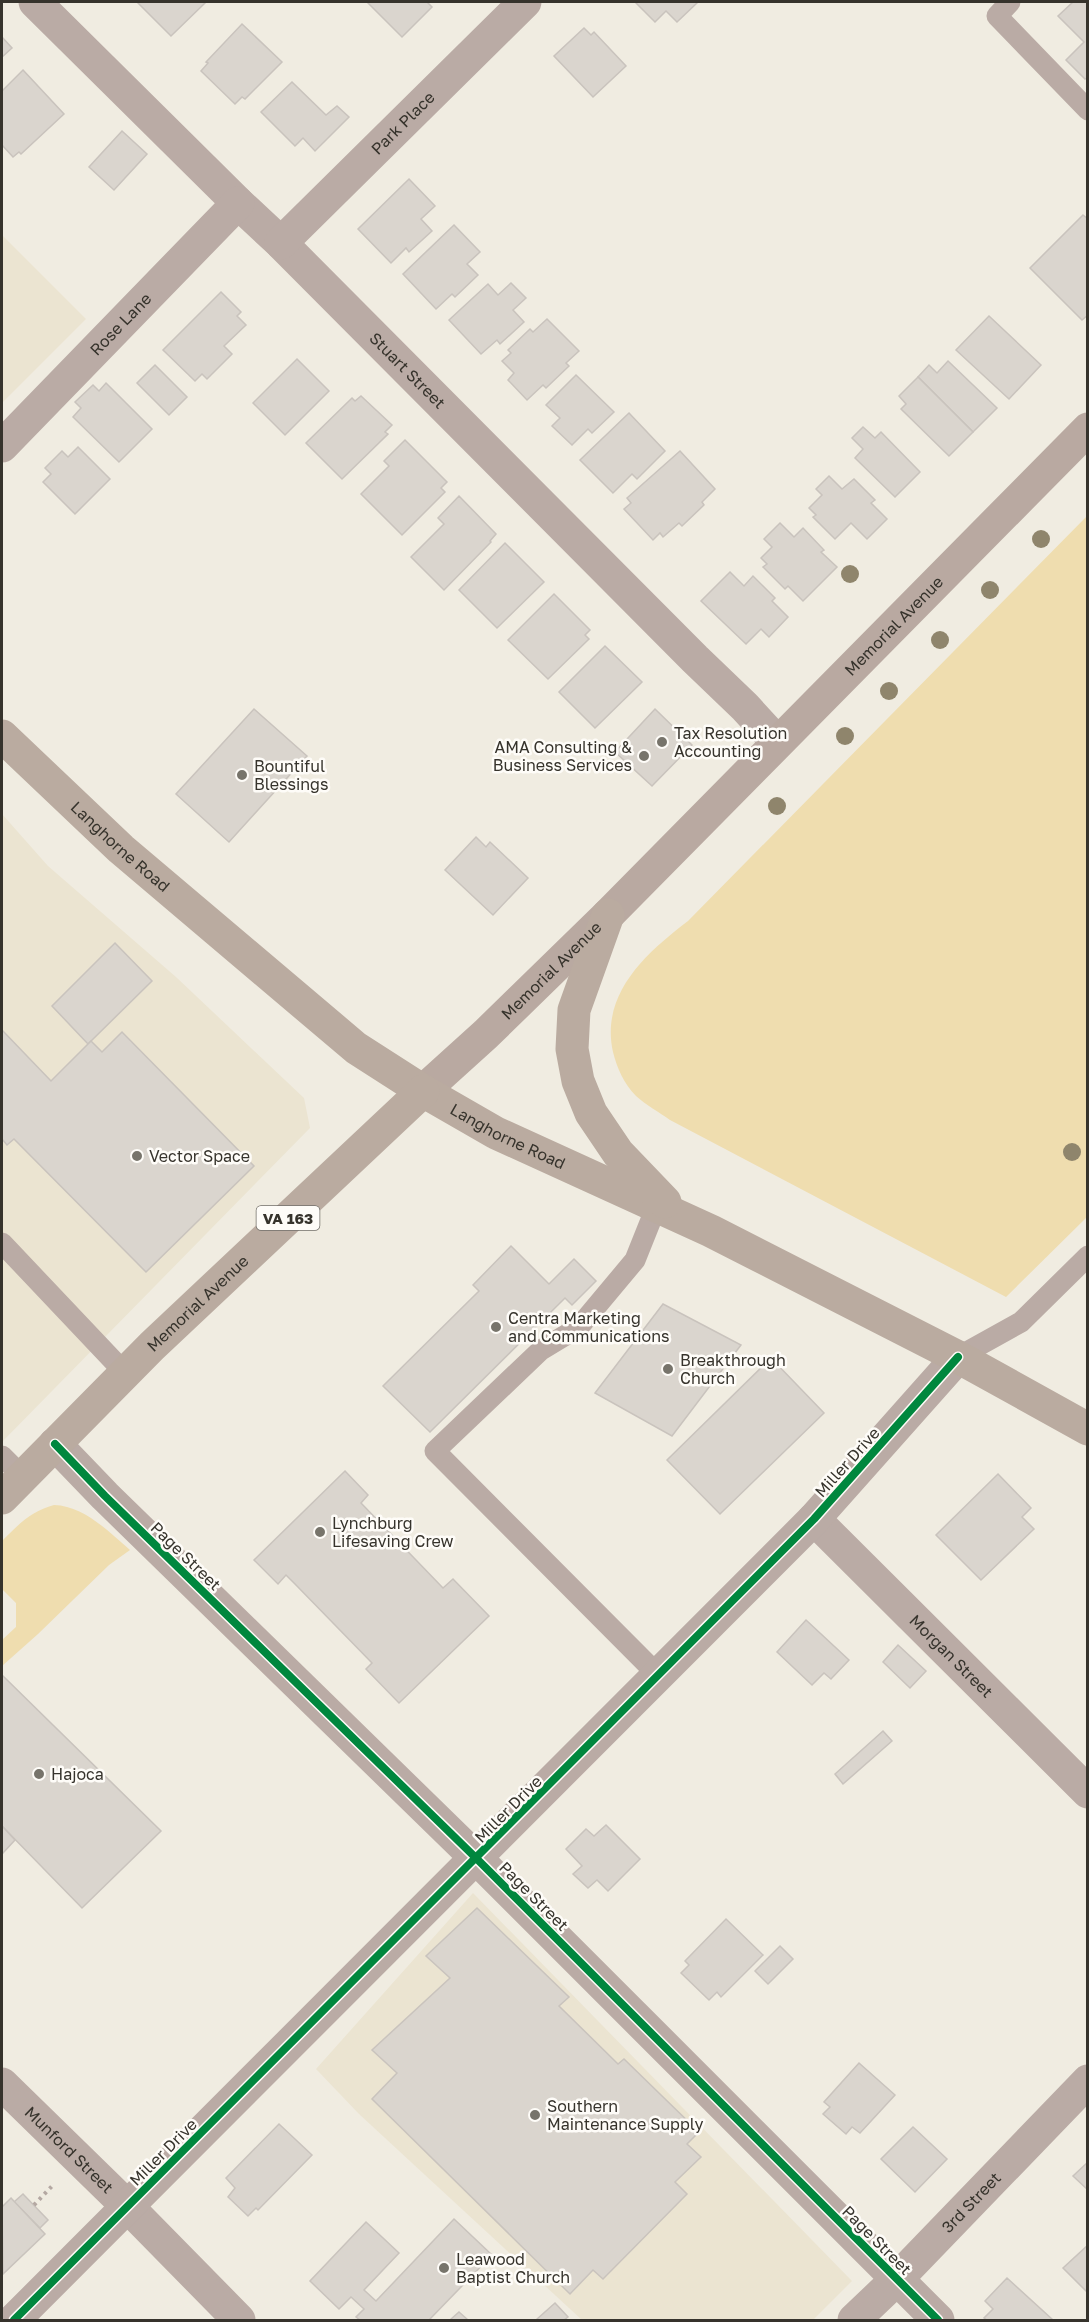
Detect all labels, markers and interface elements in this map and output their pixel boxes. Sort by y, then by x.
street label: Park Place [367,87,439,159]
street label: Rose Lane [86,289,155,360]
street label: Stuart Street [366,328,450,413]
street label: Memorial Avenue [840,572,947,680]
place label: Tax Resolution Accounting [674,723,787,761]
marker: Tax Resolution Accounting [655,735,669,749]
place label: AMA Consulting & Business Services [493,737,632,775]
marker: AMA Consulting & Business Services [637,749,651,763]
place label: Bountiful Blessings [254,756,328,794]
marker: Bountiful Blessings [235,768,249,782]
street label: Langhorne Road [67,797,174,896]
street label: Memorial Avenue [497,917,605,1024]
street label: Langhorne Road [447,1099,569,1173]
place label: Vector Space [149,1146,250,1166]
marker: Vector Space [130,1149,144,1163]
road number: VA 163 [256,1206,320,1230]
street label: Memorial Avenue [143,1251,252,1356]
place label: Centra Marketing and Communications [508,1308,670,1346]
marker: Centra Marketing and Communications [489,1320,503,1334]
place label: Breakthrough Church [680,1350,786,1388]
marker: Breakthrough Church [661,1362,675,1376]
street label: Miller Drive [810,1423,884,1501]
place label: Lynchburg Lifesaving Crew [332,1513,454,1551]
street label: Page Street [147,1518,225,1594]
marker: Lynchburg Lifesaving Crew [313,1525,327,1539]
street label: Morgan Street [906,1610,997,1702]
place label: Hajoca [51,1764,104,1784]
marker: Hajoca [32,1767,46,1781]
street label: Miller Drive [470,1771,546,1847]
street label: Page Street [495,1857,573,1935]
place label: Southern Maintenance Supply [547,2096,704,2134]
street label: Munford Street [21,2102,118,2197]
marker: Southern Maintenance Supply [528,2108,542,2122]
street label: Miller Drive [125,2114,201,2190]
street label: 3rd Street [937,2168,1005,2237]
street label: Page Street [838,2201,916,2279]
place label: Leawood Baptist Church [456,2249,570,2287]
marker: Leawood Baptist Church [437,2261,451,2275]

